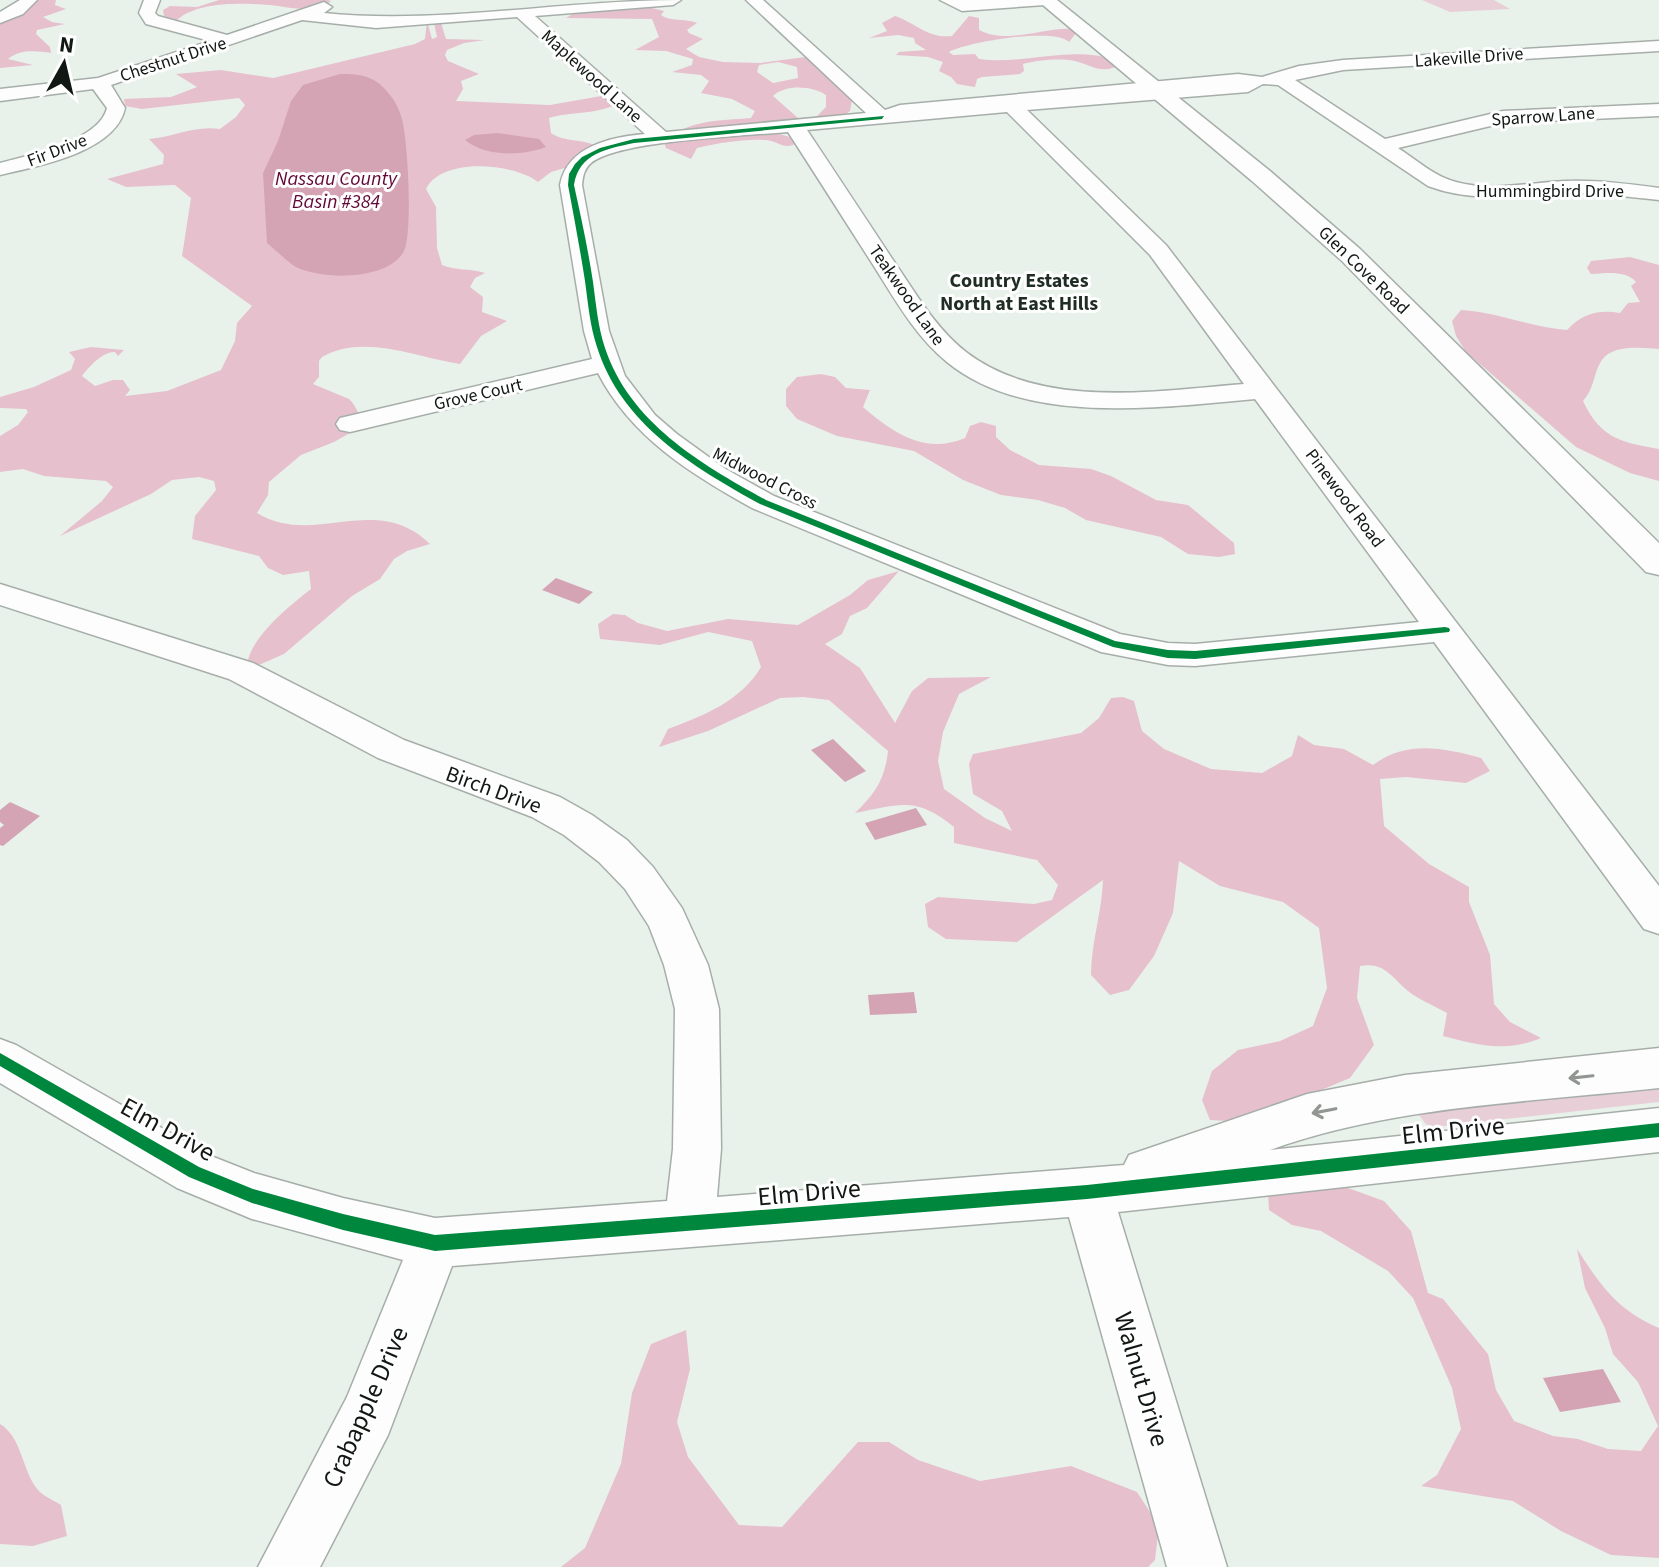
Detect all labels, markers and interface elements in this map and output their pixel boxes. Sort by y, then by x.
north arrow [24,24,104,104]
street label: Maplewood Lane [536,24,648,129]
text: N [57,28,76,62]
street label: Chestnut Drive [117,30,230,88]
street label: Lakeville Drive [1414,41,1524,74]
street label: Sparrow Lane [1491,100,1596,133]
street label: Fir Drive [24,128,91,173]
water label: Nassau County Basin #384 [275,165,398,216]
street label: Hummingbird Drive [1476,179,1624,204]
street label: Glen Cove Road [1313,221,1415,320]
street label: Teakwood Lane [863,240,951,351]
district label: Country Estates North at East Hills [940,267,1098,318]
street label: Grove Court [432,372,525,417]
street label: Midwood Cross [708,441,822,516]
street label: Pinewood Road [1299,444,1390,553]
street label: Birch Drive [441,758,546,822]
one-way arrow [1569,1069,1595,1084]
street label: Elm Drive [114,1088,222,1171]
one-way arrow [1312,1105,1337,1120]
street label: Elm Drive [1400,1107,1506,1154]
street label: Elm Drive [756,1170,862,1215]
street label: Walnut Drive [1105,1307,1178,1451]
street label: Crabapple Drive [313,1320,418,1494]

